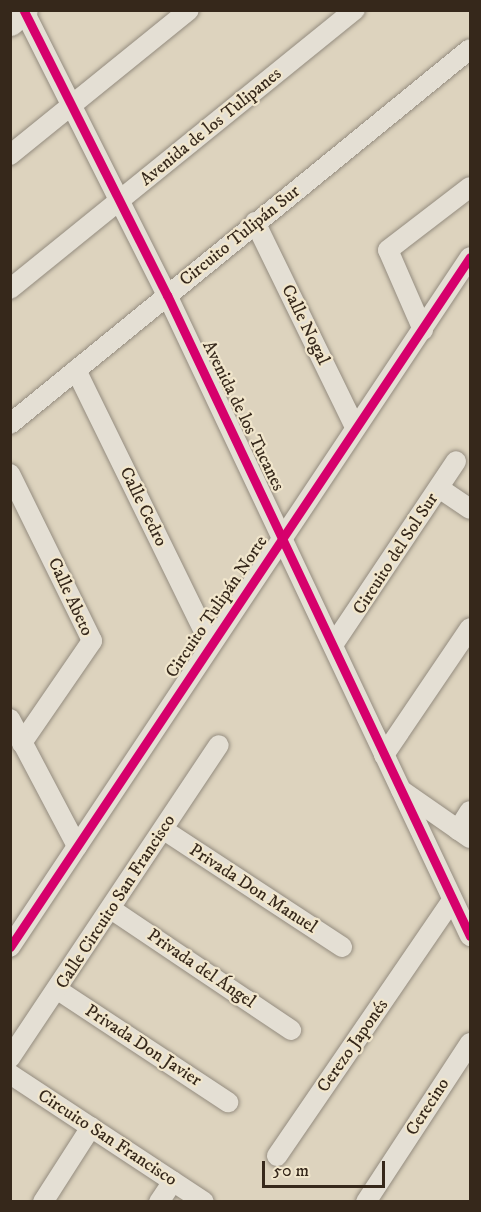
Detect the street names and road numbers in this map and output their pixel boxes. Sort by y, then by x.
street label: Avenida de los Tulipanes [136,63,286,191]
street label: Circuito Tulipán Sur [176,181,304,291]
street label: Calle Nogal [276,281,334,369]
street label: Avenida de los Tucanes [197,337,289,495]
street label: Calle Cedro [115,464,171,550]
street label: Circuito del Sol Sur [349,489,443,619]
street label: Circuito Tulipán Norte [161,532,273,682]
street label: Calle Abeto [43,555,97,639]
street label: Calle Circuito San Francisco [52,811,180,993]
street label: Privada Don Manuel [185,840,321,938]
street label: Privada del Ángel [143,925,259,1013]
street label: Cerezo Japonés [313,995,393,1097]
street label: Privada Don Javier [81,1000,205,1092]
street label: Cerecino [401,1074,455,1140]
street label: Circuito San Francisco [33,1085,181,1191]

